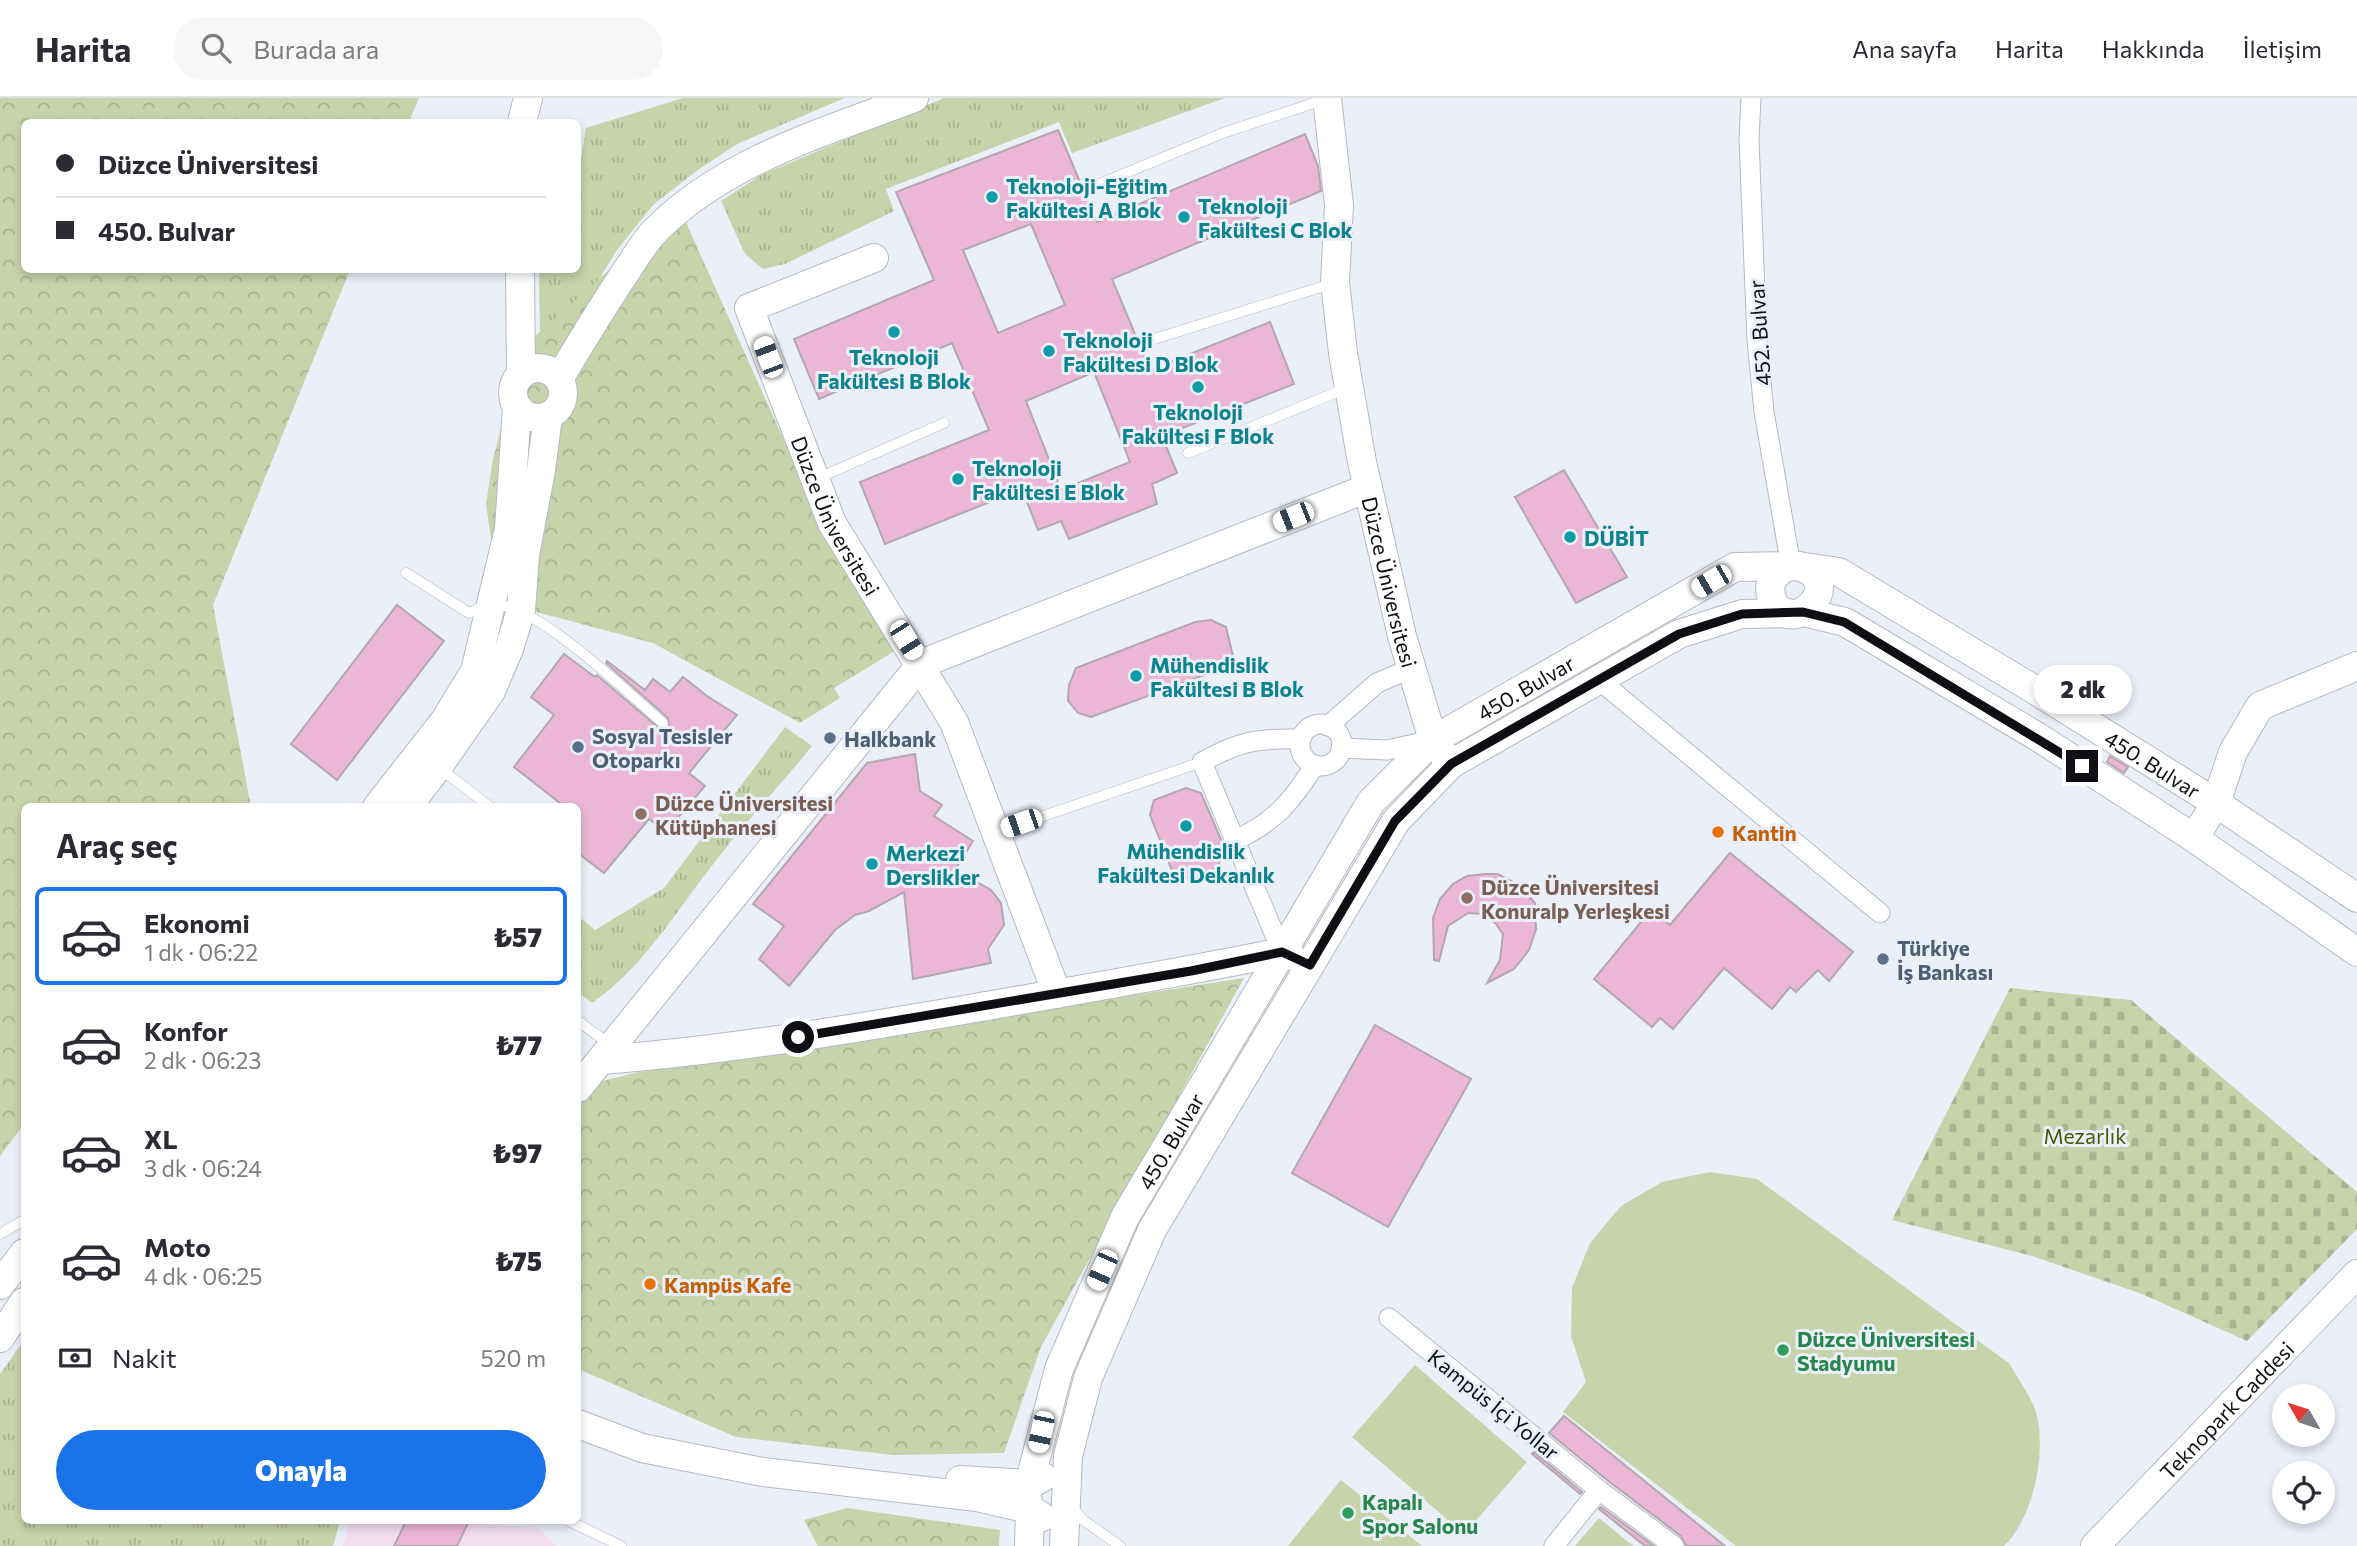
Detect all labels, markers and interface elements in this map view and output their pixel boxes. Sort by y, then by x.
search box [173,17,663,80]
text: Harita [35,28,131,69]
icon: search [197,29,235,67]
text: Burada ara [253,33,379,64]
text: Ana sayfa [1852,34,1957,63]
text: Harita [1995,34,2064,63]
text: Hakkında [2102,34,2205,63]
text: İletişim [2243,34,2322,63]
text: Düzce Üniversitesi [98,148,319,179]
place label: Teknoloji-Eğitim Fakültesi A Blok [1006,173,1168,222]
marker: Teknoloji-Eğitim Fakültesi A Blok [984,189,1000,205]
place label: Teknoloji Fakültesi C Blok [1198,193,1353,242]
marker: Teknoloji Fakültesi C Blok [1176,209,1192,225]
text: 450. Bulvar [98,215,235,246]
street label: 452. Bulvar [1743,279,1775,387]
marker: Teknoloji Fakültesi B Blok [886,324,902,340]
place label: Teknoloji Fakültesi D Blok [1063,327,1219,376]
car [751,334,786,380]
marker: Teknoloji Fakültesi D Blok [1041,343,1057,359]
place label: Teknoloji Fakültesi B Blok [817,344,971,393]
marker: Teknoloji Fakültesi F Blok [1190,379,1206,395]
place label: Teknoloji Fakültesi F Blok [1122,399,1274,448]
street label: Düzce Üniversitesi [787,432,886,600]
place label: Teknoloji Fakültesi E Blok [972,455,1125,504]
marker: Teknoloji Fakültesi E Blok [950,471,966,487]
street label: Düzce Üniversitesi [1358,494,1423,670]
car [1270,499,1317,535]
place label: DÜBİT [1584,525,1649,550]
marker: DÜBİT [1562,529,1578,545]
car [1688,561,1735,601]
car [886,617,927,663]
street label: 450. Bulvar [1472,650,1578,725]
place label: Mühendislik Fakültesi B Blok [1150,652,1304,701]
callout: 2 dk [2033,664,2131,714]
marker: Mühendislik Fakültesi B Blok [1128,668,1144,684]
text: 2 dk [2061,675,2105,703]
place label: Sosyal Tesisler Otoparkı [592,723,733,772]
street label: 450. Bulvar [2101,725,2205,803]
place label: Halkbank [844,726,936,751]
marker: Halkbank [822,730,838,746]
marker: Sosyal Tesisler Otoparkı [570,739,586,755]
route end [2066,750,2098,782]
place label: Düzce Üniversitesi Kütüphanesi [655,790,833,839]
marker: Düzce Üniversitesi Kütüphanesi [633,806,649,822]
car [998,806,1045,840]
marker: Mühendislik Fakültesi Dekanlık [1178,818,1194,834]
place label: Kantin [1732,820,1797,845]
marker: Kantin [1710,824,1726,840]
text: Araç seç [56,825,178,865]
place label: Mühendislik Fakültesi Dekanlık [1097,838,1275,887]
place label: Merkezi Derslikler [886,840,980,889]
marker: Merkezi Derslikler [864,856,880,872]
place label: Düzce Üniversitesi Konuralp Yerleşkesi [1481,874,1670,923]
marker: Düzce Üniversitesi Konuralp Yerleşkesi [1459,890,1475,906]
icon: car [60,905,123,968]
text: Ekonomi [144,907,250,938]
text: ₺57 [493,921,542,952]
place label: Türkiye İş Bankası [1897,935,1993,984]
text: 1 dk · 06:22 [144,938,258,966]
marker: Türkiye İş Bankası [1875,951,1891,967]
icon: car [60,1013,123,1076]
text: Konfor [144,1015,228,1046]
route start [782,1021,814,1053]
text: ₺77 [495,1029,542,1060]
text: 2 dk · 06:23 [144,1046,261,1074]
street label: 450. Bulvar [1132,1088,1208,1194]
icon: car [60,1121,123,1184]
text: XL [144,1123,178,1154]
park label: Mezarlık [2043,1123,2127,1148]
text: ₺97 [492,1137,542,1168]
text: 3 dk · 06:24 [144,1154,262,1182]
icon: car [60,1229,123,1292]
text: Moto [144,1231,211,1262]
text: ₺75 [495,1245,542,1276]
car [1084,1247,1121,1293]
text: 4 dk · 06:25 [144,1262,263,1290]
place label: Kampüs Kafe [664,1272,791,1297]
marker: Kampüs Kafe [642,1276,658,1292]
place label: Düzce Üniversitesi Stadyumu [1797,1326,1975,1375]
street label: Teknopark Caddesi [2154,1336,2298,1484]
icon: cash [56,1339,94,1377]
text: Nakit [112,1342,177,1373]
marker: Düzce Üniversitesi Stadyumu [1775,1342,1791,1358]
text: 520 m [481,1344,546,1372]
street label: Kampüs İçi Yollar [1424,1344,1564,1464]
north arrow [2272,1384,2334,1447]
map controls [2272,1384,2335,1524]
car [1027,1409,1056,1455]
button: Onayla [56,1430,546,1510]
button: locate [2272,1461,2335,1524]
place label: Kapalı Spor Salonu [1362,1489,1478,1538]
marker: Kapalı Spor Salonu [1340,1505,1356,1521]

